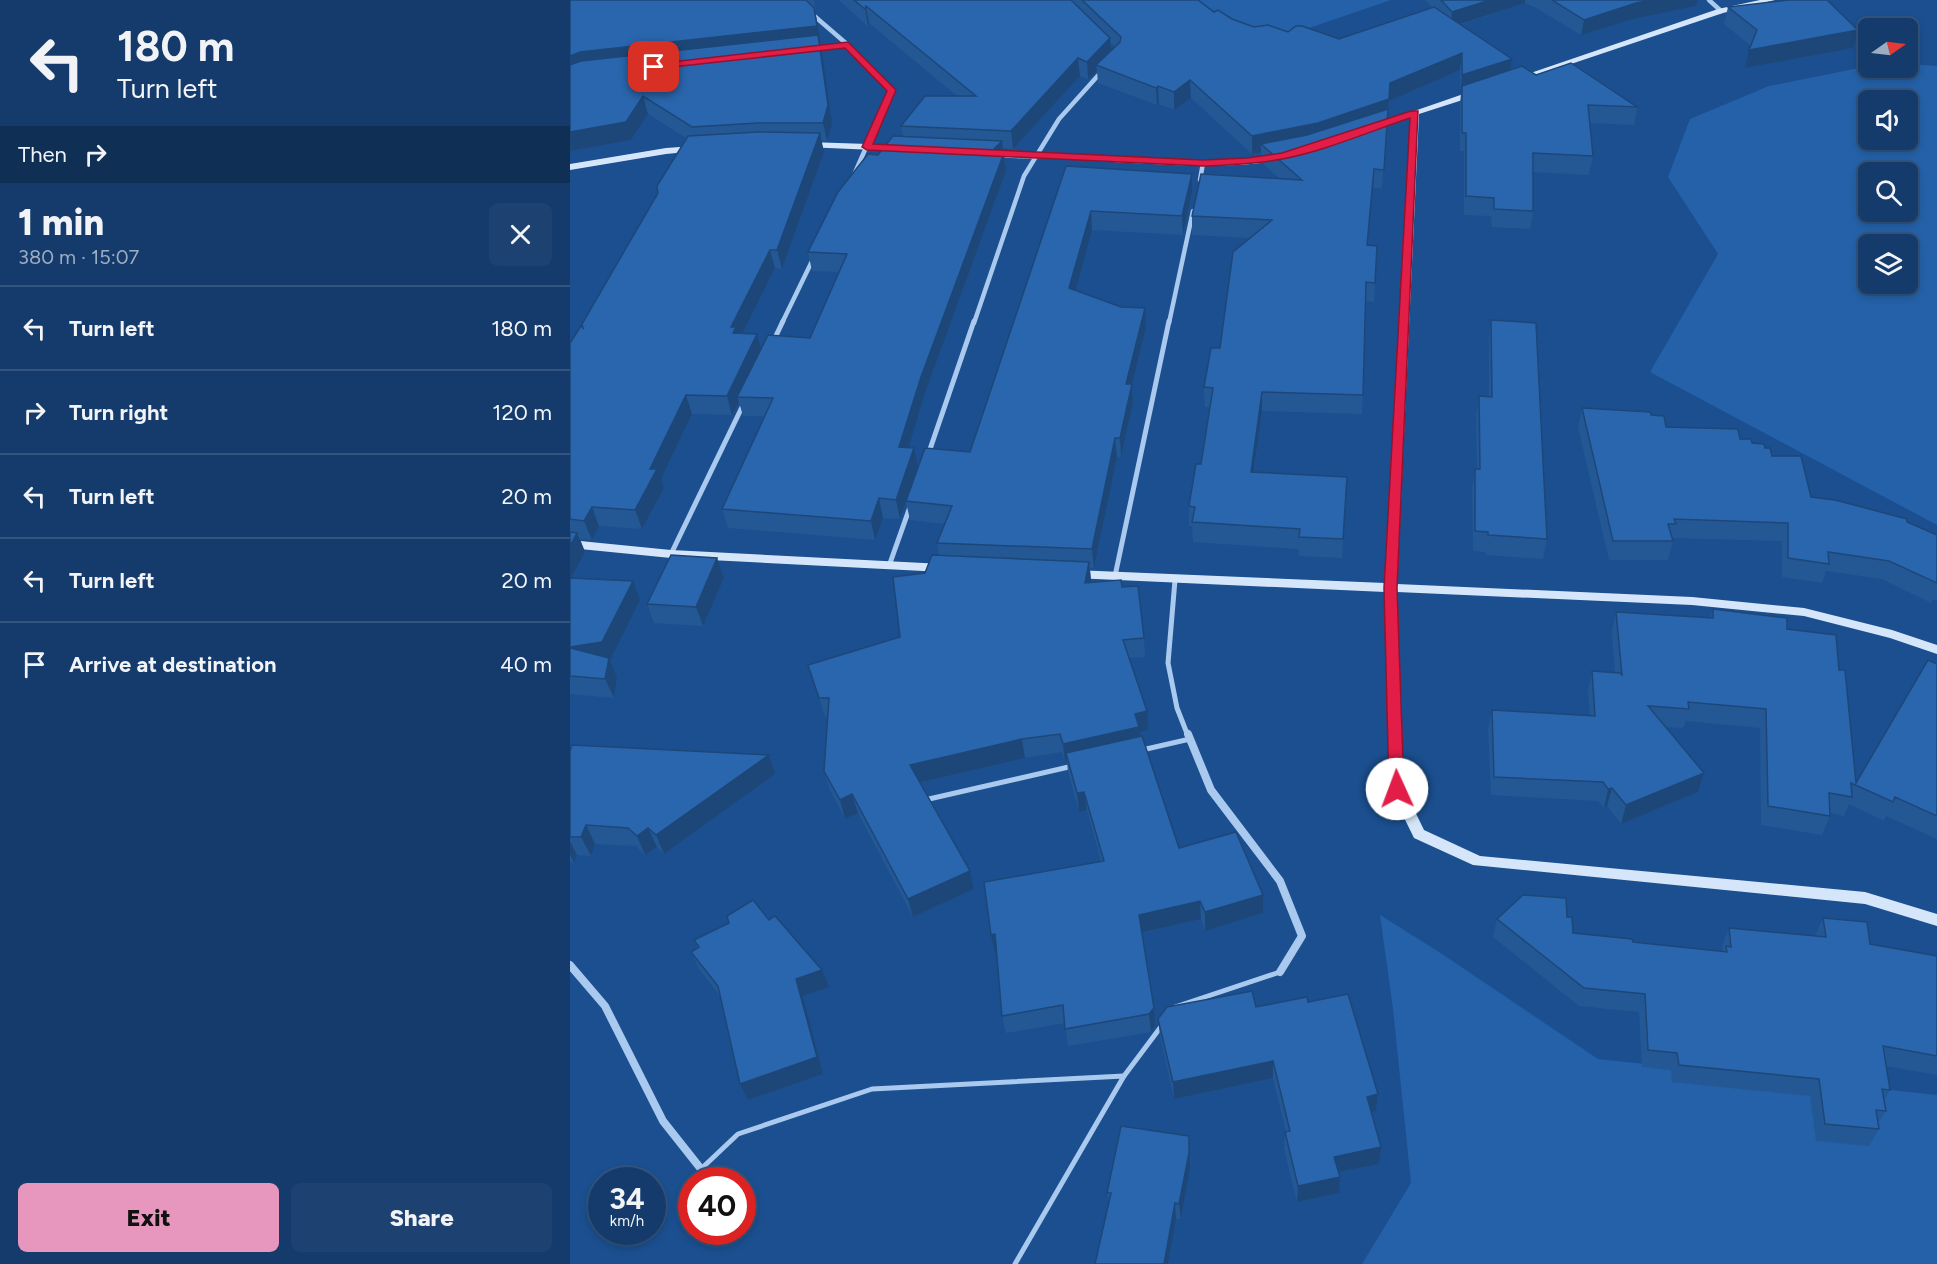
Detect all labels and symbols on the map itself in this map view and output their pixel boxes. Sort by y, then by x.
north arrow [1858,18,1918,78]
pin [628,41,679,92]
position arrow [1365,757,1429,821]
speed limit sign: 40 [678,1167,756,1245]

